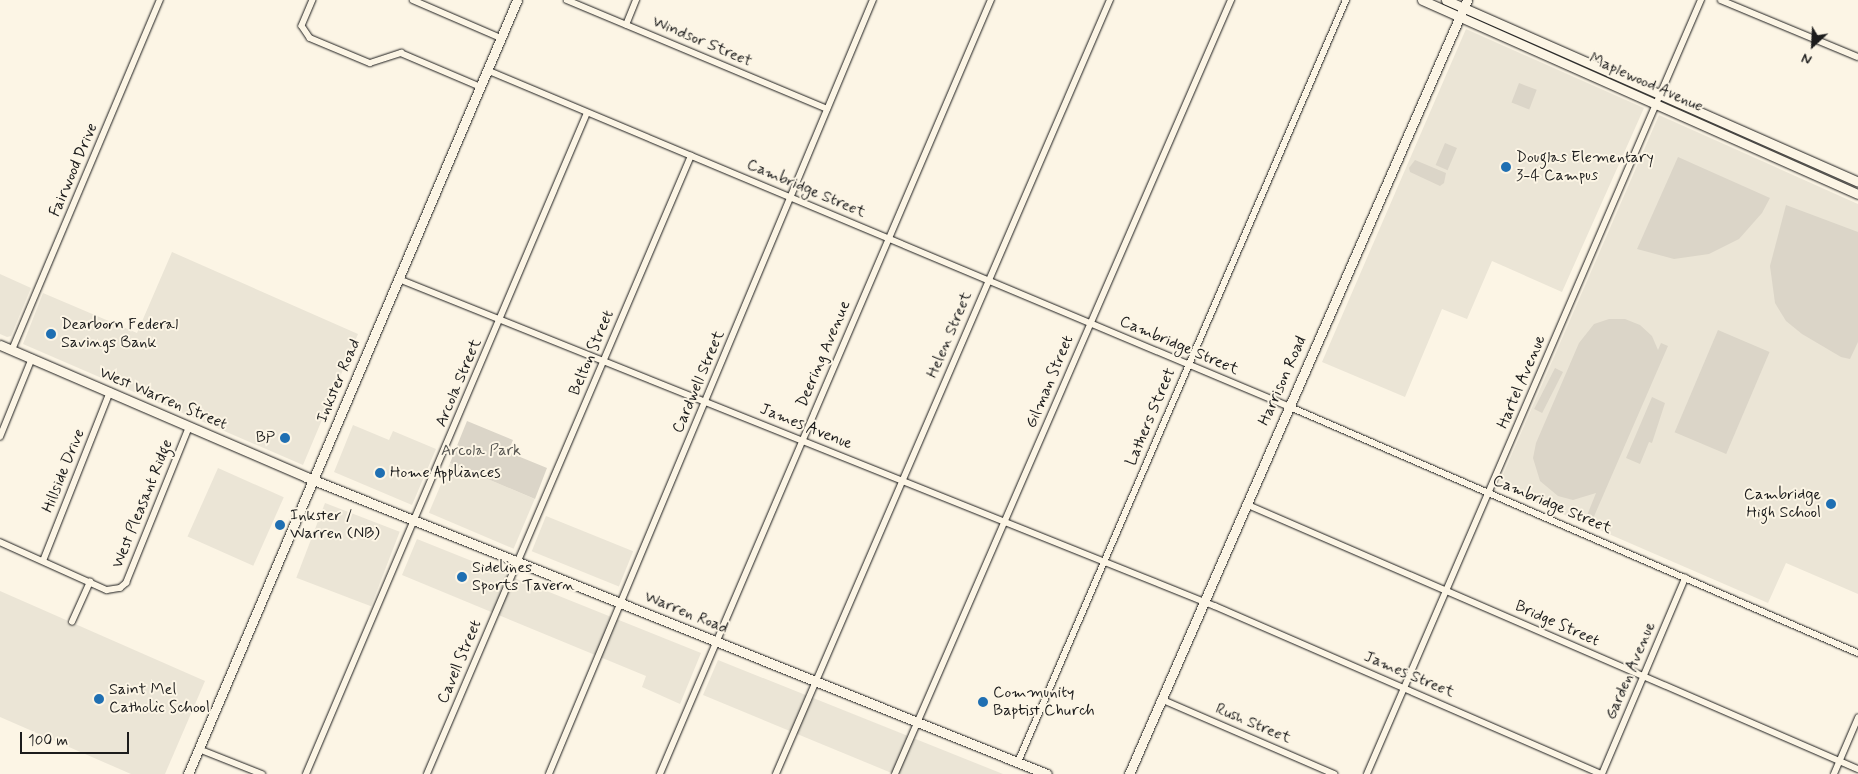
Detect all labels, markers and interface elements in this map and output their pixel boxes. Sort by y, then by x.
street label: Windsor Street [650,12,754,72]
north arrow [1788,20,1838,70]
text: N [1799,48,1815,69]
street label: Maplewood Avenue [1585,49,1707,117]
street label: Fairwood Drive [46,121,102,219]
place label: Douglas Elementary 3-4 Campus [1516,148,1658,186]
street label: Cambridge Street [744,155,868,223]
marker: Douglas Elementary 3-4 Campus [1500,161,1512,173]
street label: Helen Street [923,289,977,381]
street label: Deering Avenue [794,300,854,408]
street label: Belton Street [565,306,619,400]
street label: Cambridge Street [1117,312,1241,380]
place label: Dearborn Federal Savings Bank [61,315,180,353]
marker: Dearborn Federal Savings Bank [45,328,57,340]
street label: Cardwell Street [669,328,729,436]
street label: Gilman Street [1021,332,1079,432]
street label: Hartel Avenue [1494,333,1550,431]
street label: Harrison Road [1255,334,1311,428]
street label: Arcola Street [432,336,486,430]
street label: Inkster Road [313,337,365,425]
street label: West Warren Street [95,363,231,435]
street label: Lathers Street [1122,366,1180,468]
street label: James Avenue [756,399,856,455]
street label: Hillside Drive [39,427,89,515]
place label: BP [256,428,275,448]
marker: BP [279,432,291,444]
street label: West Pleasant Ridge [108,437,178,571]
park label: Arcola Park [441,441,521,461]
place label: Home Appliances [390,463,501,483]
marker: Home Appliances [374,467,386,479]
street label: Cambridge Street [1490,471,1614,539]
place label: Cambridge High School [1744,485,1821,523]
marker: Cambridge High School [1825,498,1837,510]
place label: Inkster / Warren (NB) [290,506,379,544]
marker: Inkster / Warren (NB) [274,519,286,531]
place label: Sidelines Sports Tavern [472,558,568,596]
marker: Sidelines Sports Tavern [456,571,468,583]
street label: Warren Road [641,588,731,638]
street label: Bridge Street [1511,596,1603,652]
street label: Cavell Street [433,616,487,708]
street label: Garden Avenue [1602,620,1660,722]
street label: James Street [1361,647,1457,703]
place label: Saint Mel Catholic School [109,680,211,718]
place label: Community Baptist Church [993,683,1095,721]
marker: Saint Mel Catholic School [93,693,105,705]
marker: Community Baptist Church [977,696,989,708]
street label: Rush Street [1212,700,1294,748]
scale bar [22,722,131,754]
text: 100 m [28,731,68,751]

